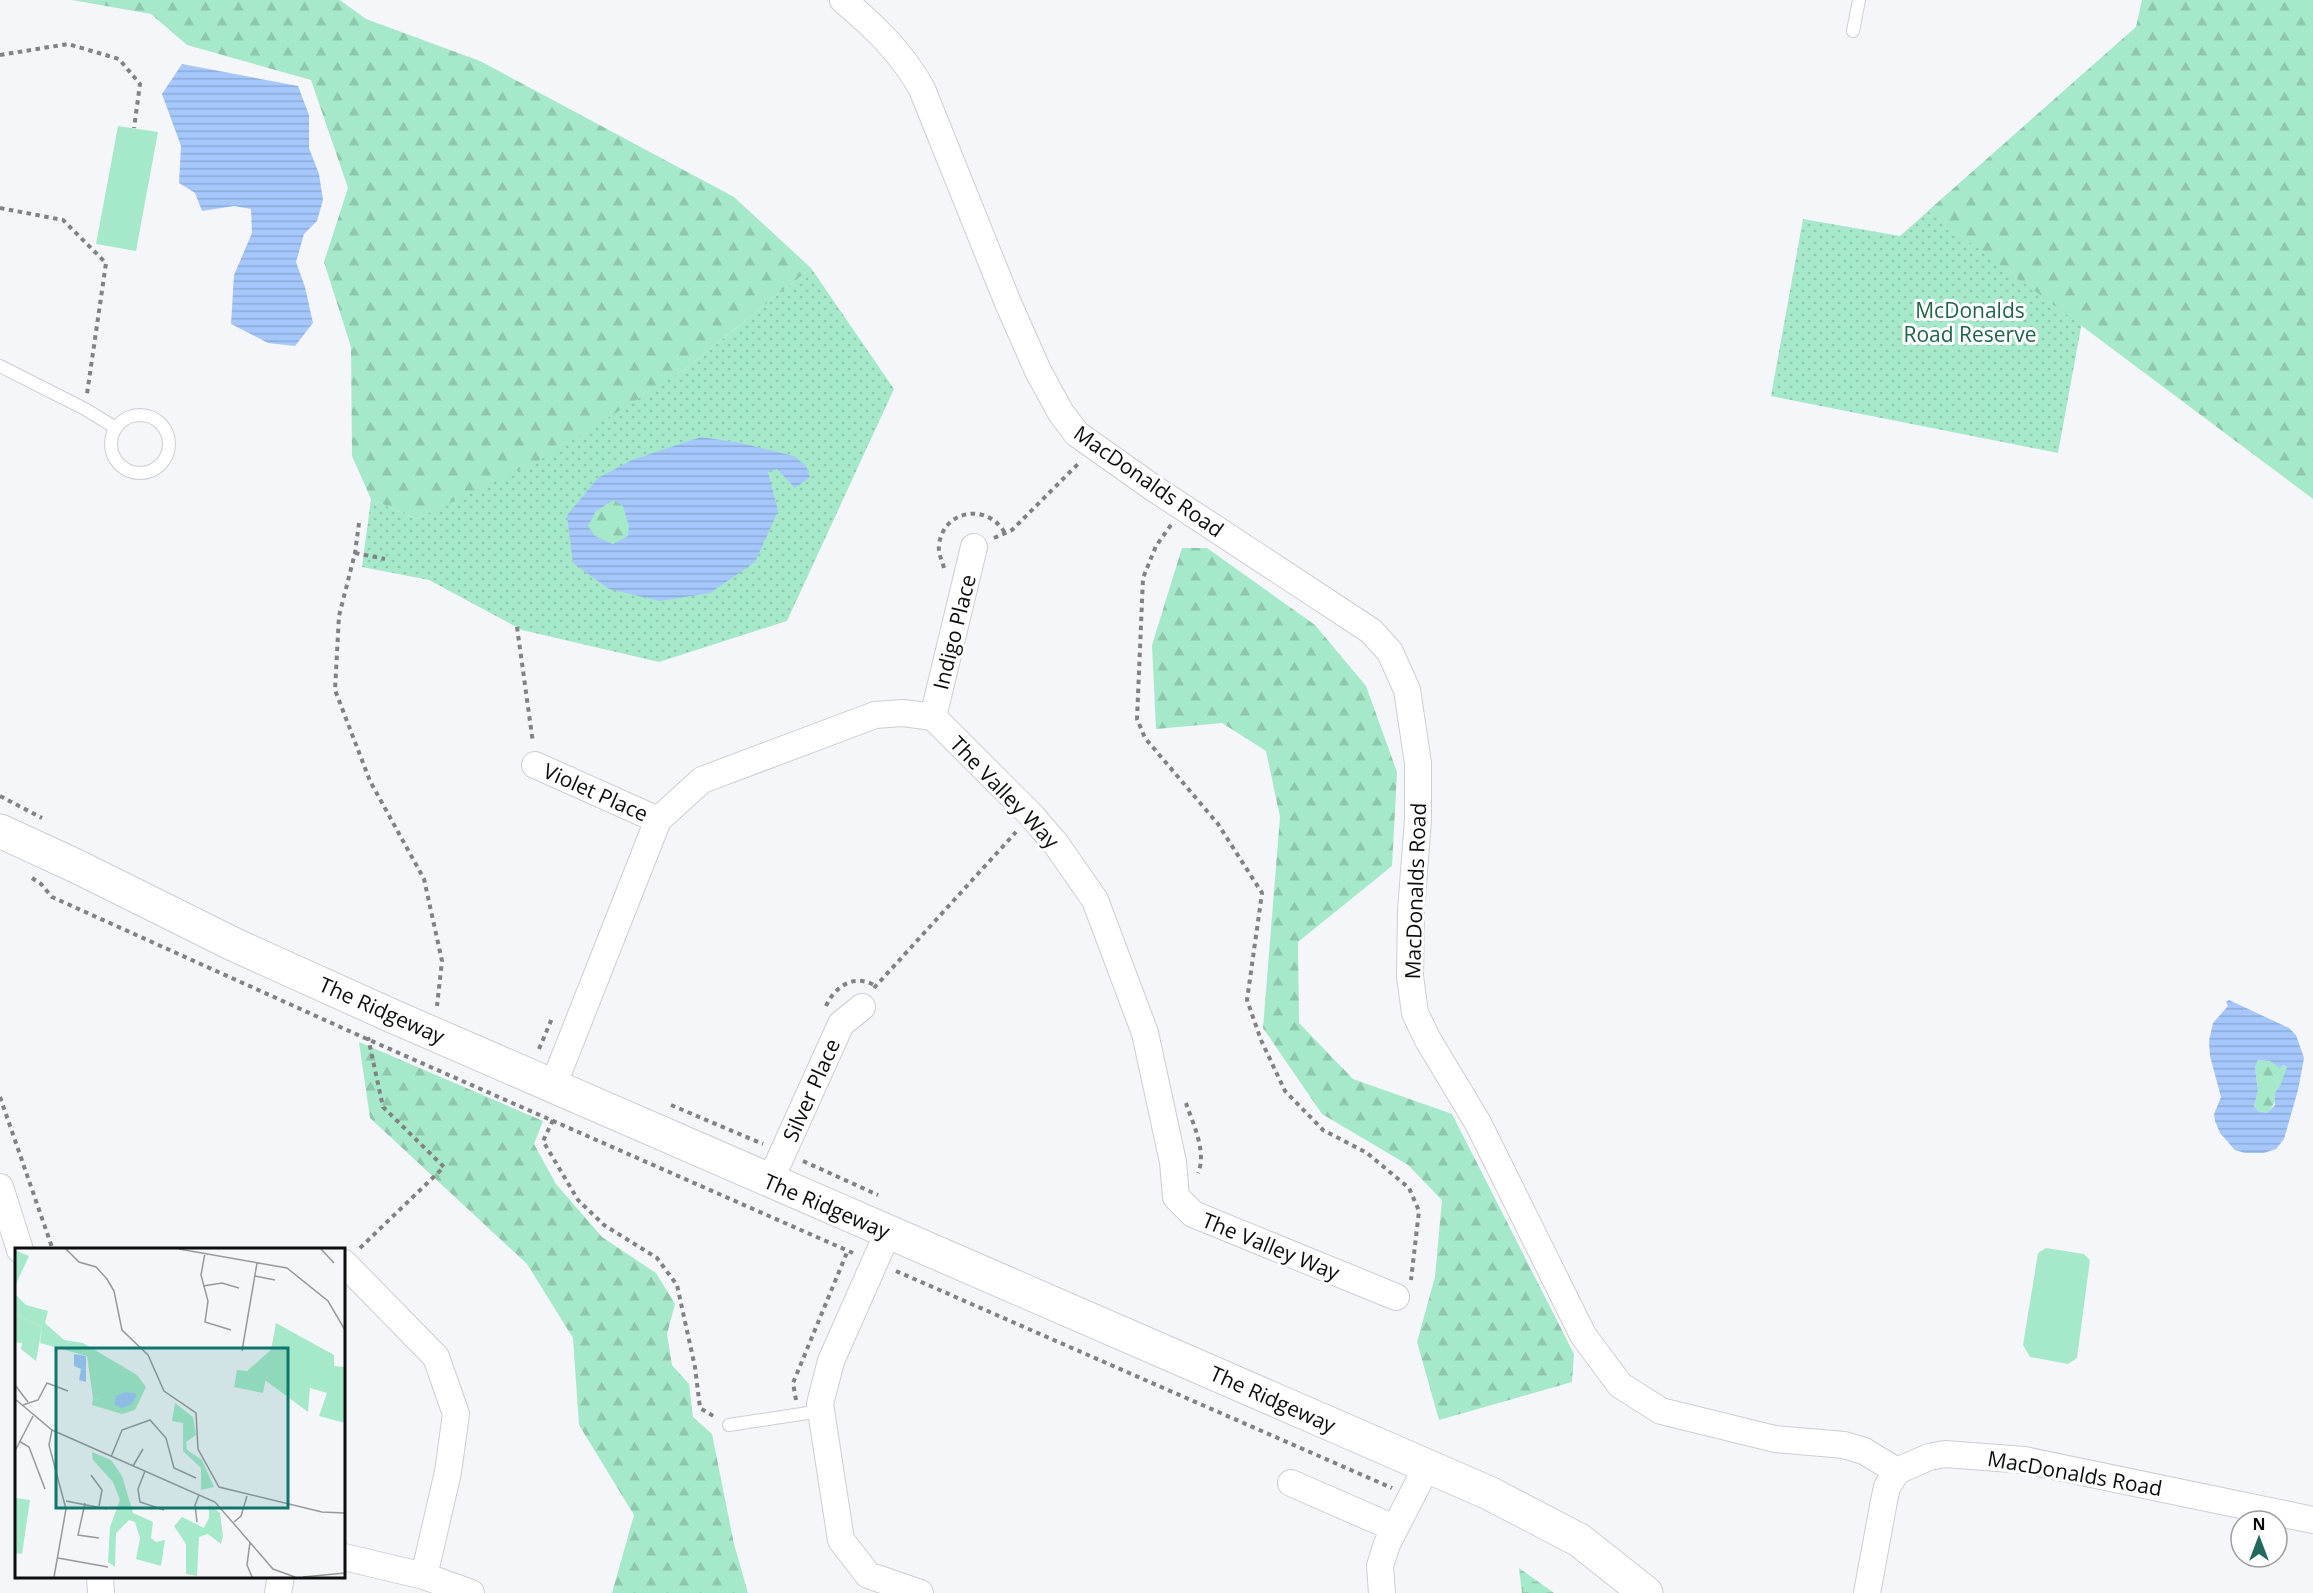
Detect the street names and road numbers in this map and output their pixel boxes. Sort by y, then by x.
street label: MacDonalds Road [1069,419,1229,543]
street label: Indigo Place [926,571,982,693]
street label: The Valley Way [944,730,1066,855]
street label: Violet Place [539,756,653,828]
street label: MacDonalds Road [1398,802,1432,980]
street label: The Ridgeway [315,970,450,1050]
street label: Silver Place [776,1034,846,1146]
street label: The Ridgeway [760,1167,895,1245]
street label: The Valley Way [1198,1206,1344,1286]
street label: The Ridgeway [1206,1359,1341,1439]
street label: MacDonalds Road [1986,1444,2164,1502]

